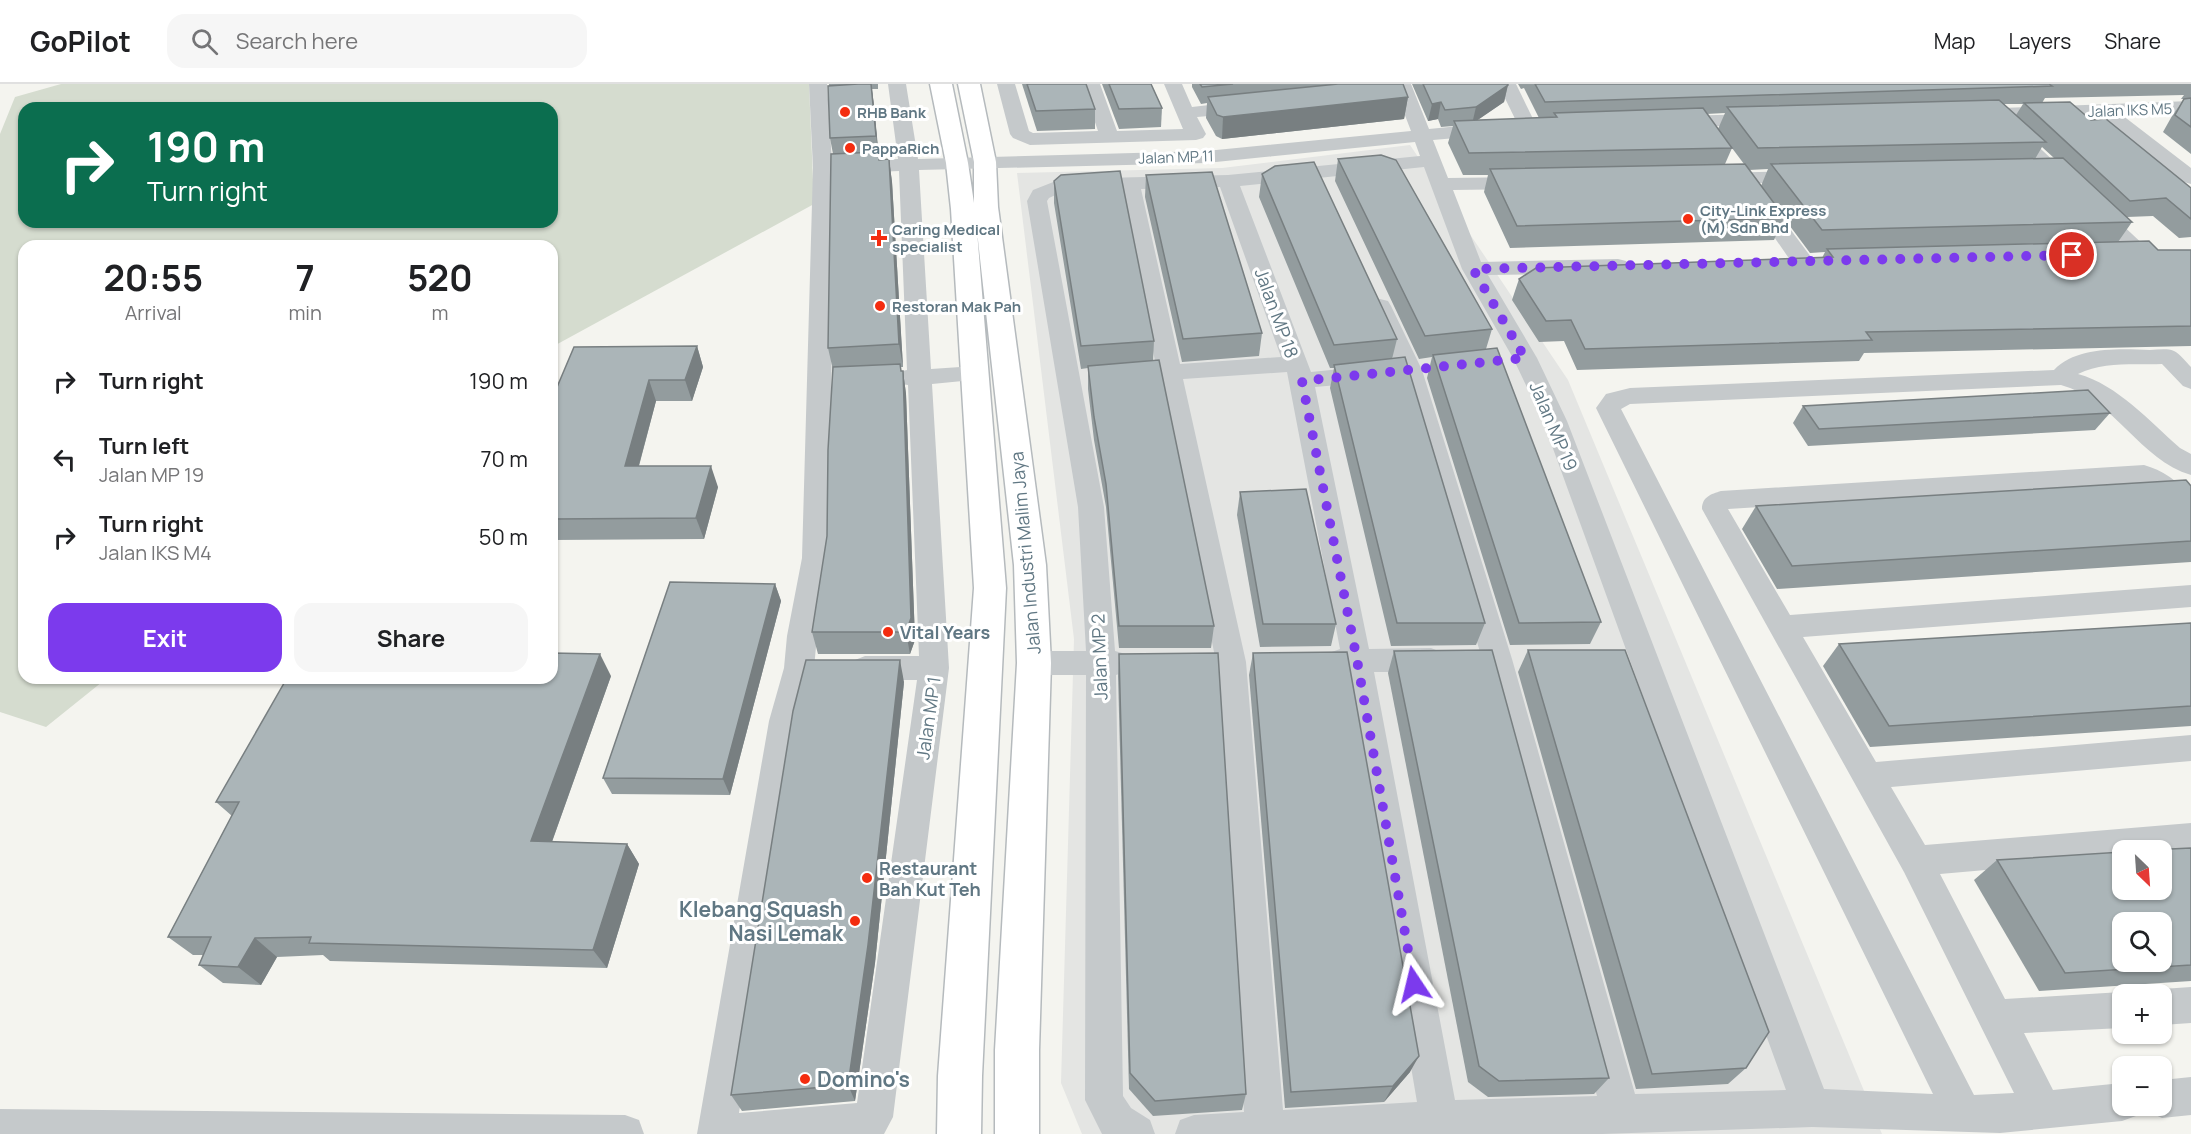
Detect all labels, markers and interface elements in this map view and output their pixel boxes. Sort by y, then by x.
search box [167,14,587,68]
text: GoPilot [30,22,131,60]
icon: search [188,25,221,58]
text: Search here [236,26,358,56]
text: Map [1934,27,1975,55]
text: Layers [2008,27,2071,55]
text: Share [2104,27,2161,55]
street label: Jalan IKS M5 [2087,98,2173,122]
place label: RHB Bank [857,102,927,123]
marker: RHB Bank [838,105,852,119]
text: 190 m [147,117,265,175]
icon: right [48,126,126,204]
place label: PappaRich [862,138,939,159]
marker: PappaRich [843,141,857,155]
street label: Jalan MP 11 [1138,145,1214,169]
text: Turn right [147,172,268,209]
place label: City-Link Express (M) Sdn Bhd [1700,200,1826,238]
marker: City-Link Express (M) Sdn Bhd [1681,212,1695,226]
place label: Caring Medical specialist [892,219,1000,257]
marker: Caring Medical specialist [870,229,888,247]
pin [2046,229,2097,280]
icon: arrive [2055,238,2088,271]
text: 20:55 [103,253,203,302]
text: 7 [296,253,315,302]
text: 520 [407,253,473,302]
street label: Jalan MP 18 [1250,265,1304,361]
place label: Restoran Mak Pah [892,296,1021,317]
text: Arrival [125,299,182,326]
text: min [288,299,322,326]
text: m [431,299,448,326]
marker: Restoran Mak Pah [873,299,887,313]
icon: right [48,365,81,398]
text: Turn right [99,366,204,396]
text: 190 m [469,366,528,396]
street label: Jalan MP 19 [1524,378,1584,474]
text: Turn left [99,431,189,461]
icon: left [48,443,81,476]
text: 70 m [480,444,528,474]
street label: Jalan Industri Malim Jaya [1004,451,1046,655]
text: Jalan MP 19 [99,461,204,488]
text: Turn right [99,509,204,539]
icon: right [48,521,81,554]
text: 50 m [479,522,528,552]
text: Jalan IKS M4 [99,539,212,566]
button: Exit [48,603,282,672]
button: Share [294,603,528,672]
street label: Jalan MP 2 [1085,613,1113,701]
place label: Vital Years [900,620,990,644]
marker: Vital Years [881,625,895,639]
street label: Jalan MP 1 [910,675,946,761]
north arrow [2112,840,2172,900]
map controls [2112,840,2172,1116]
place label: Restaurant Bah Kut Teh [879,856,981,901]
marker: Restaurant Bah Kut Teh [860,871,874,885]
place label: Klebang Squash Nasi Lemak [679,895,844,947]
button: search [2112,912,2172,972]
marker: Klebang Squash Nasi Lemak [848,914,862,928]
position arrow [1382,952,1446,1016]
button: + [2112,984,2172,1044]
button: − [2112,1056,2172,1116]
place label: Domino's [817,1065,910,1093]
marker: Domino's [798,1072,812,1086]

